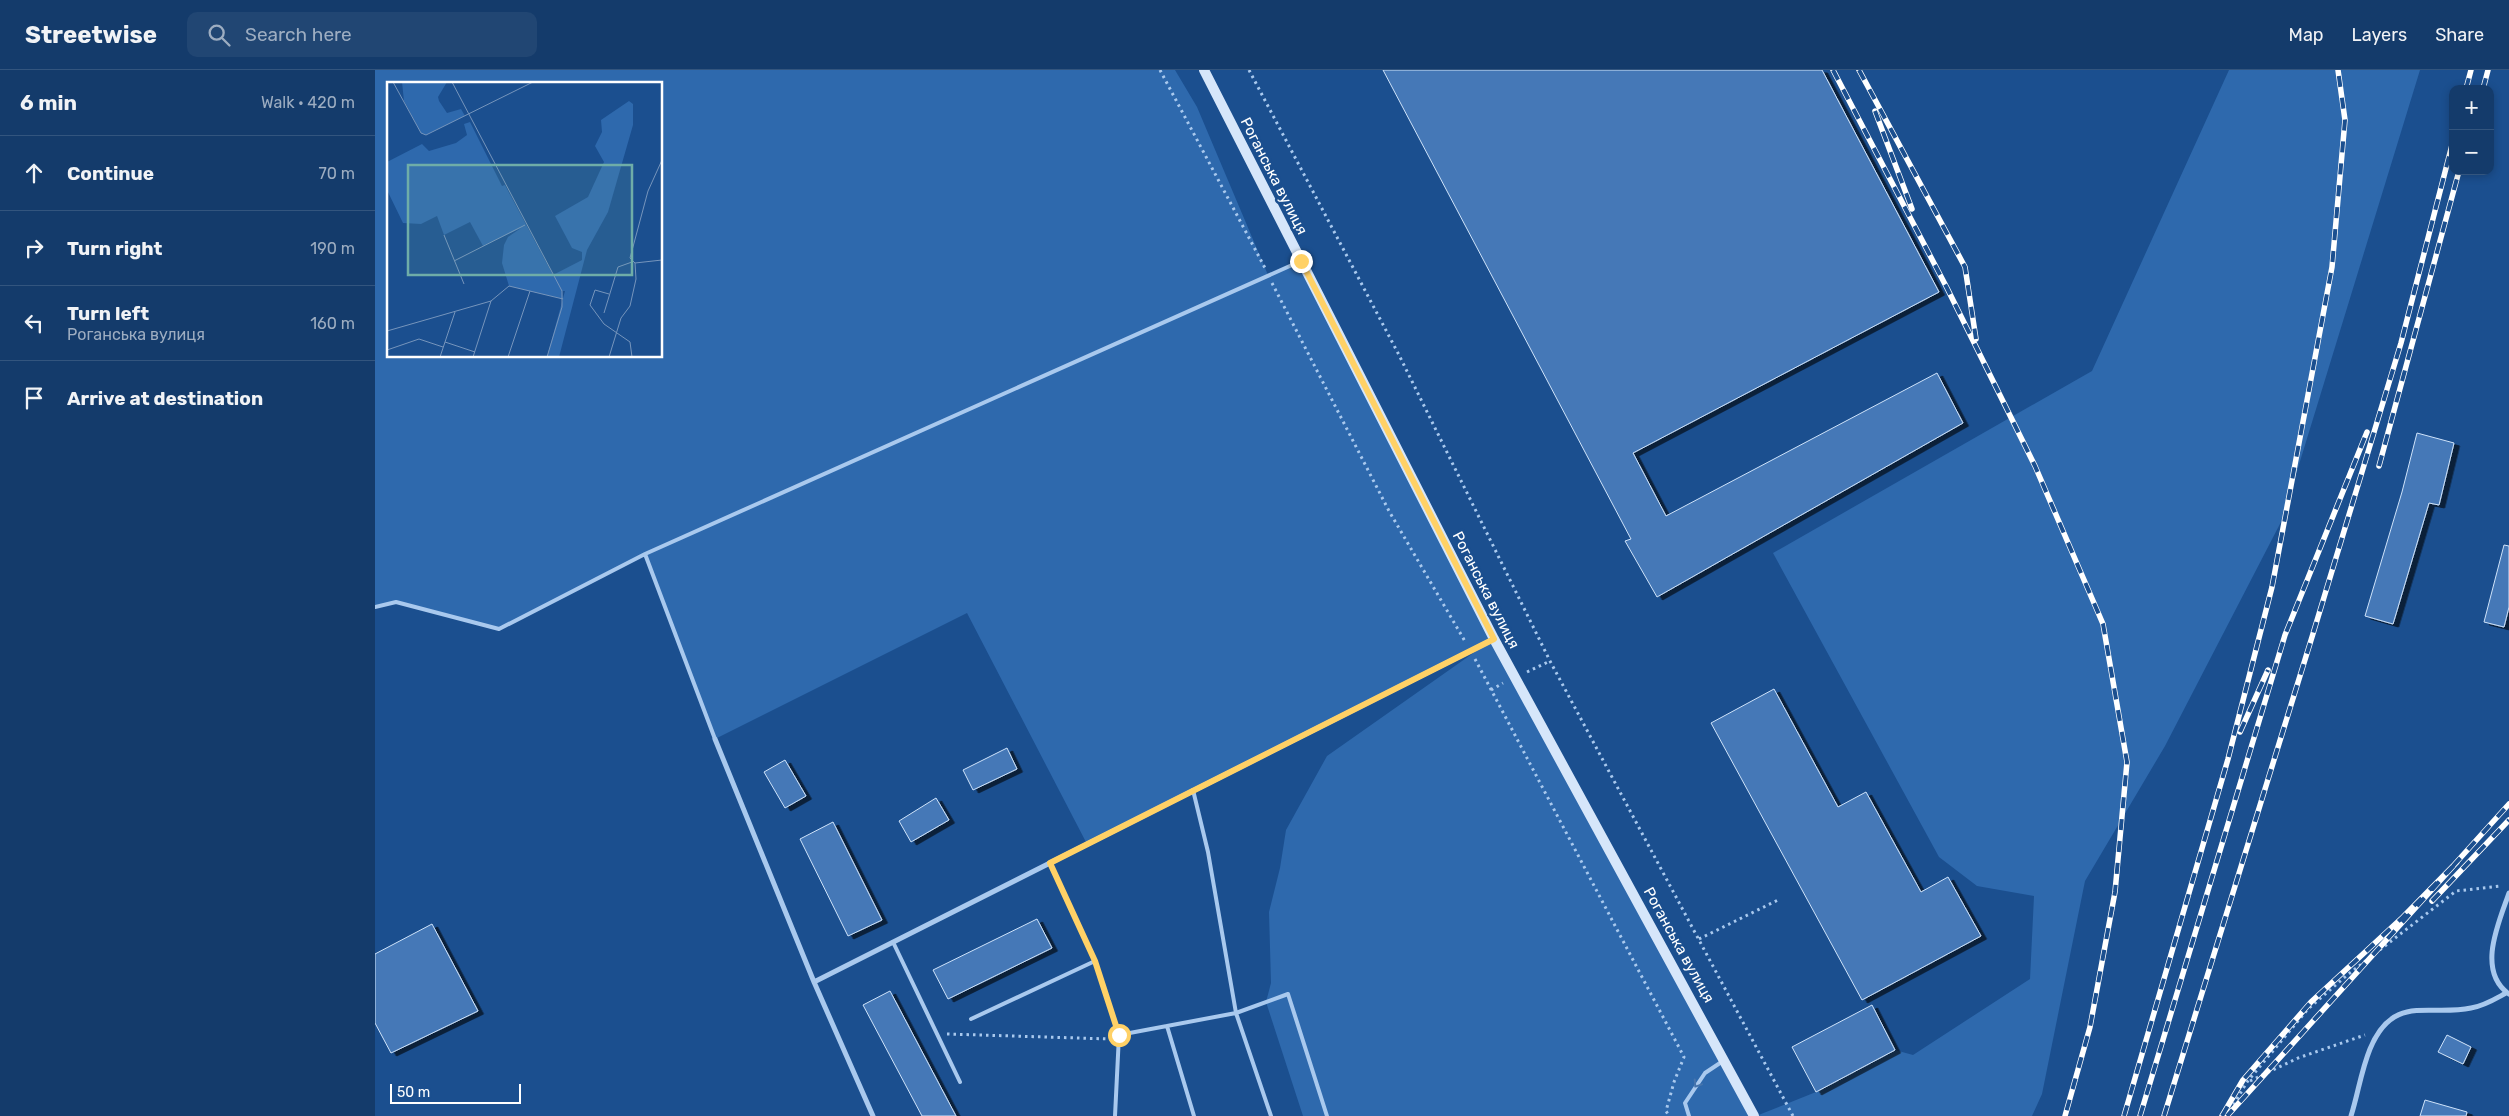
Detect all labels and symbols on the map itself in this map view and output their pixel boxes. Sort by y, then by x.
inset map [387,82,663,358]
street label: Роганська вулиця [1237,114,1311,238]
route end [1290,250,1313,273]
street label: Роганська вулиця [1449,528,1523,652]
street label: Роганська вулиця [1640,884,1718,1006]
route start [1108,1024,1131,1047]
one-way arrow [1694,1078,1704,1087]
scale bar [390,1081,521,1104]

